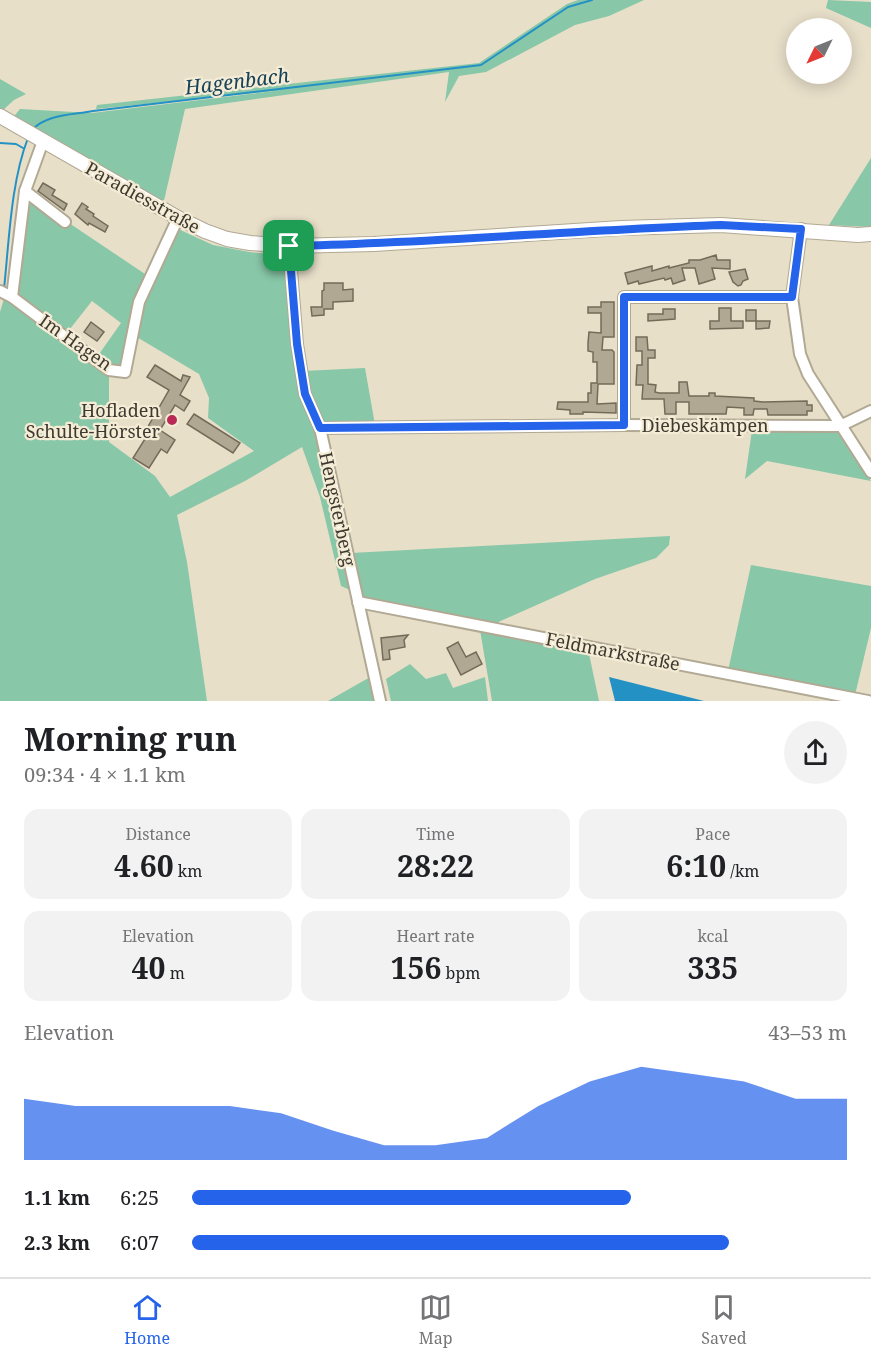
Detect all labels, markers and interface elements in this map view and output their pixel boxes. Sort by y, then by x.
north arrow [786,18,852,84]
map controls [786,18,852,84]
water label: Hagenbach [182,61,291,101]
street label: Paradiesstraße [81,156,205,238]
pin [263,220,314,271]
icon: arrive [272,229,305,262]
street label: Im Hagen [35,308,117,376]
place label: Hofladen Schulte-Hörster [26,398,161,443]
marker: Hofladen Schulte-Hörster [165,413,179,427]
street label: Diebeskämpen [641,413,769,437]
street label: Hengsterberg [314,449,362,569]
street label: Feldmarkstraße [544,626,682,676]
text: Morning run [24,716,237,761]
button: share [784,721,847,784]
text: 09:34 · 4 × 1.1 km [24,761,186,788]
text: Distance [125,823,191,845]
text: Time [416,823,455,845]
text: Pace [695,823,730,845]
text: 4.60 [114,845,174,886]
text: 28:22 [397,845,474,886]
text: 6:10 [666,845,726,886]
text: km [174,860,202,882]
text: /km [726,860,759,882]
text: Elevation [122,925,194,947]
text: Heart rate [396,925,475,947]
text: kcal [697,925,728,947]
text: 40 [132,947,165,988]
text: 156 [391,947,441,988]
text: 335 [687,947,738,988]
text: m [165,962,185,984]
text: bpm [441,962,480,984]
text: Elevation [24,1019,114,1046]
text: 43–53 m [768,1019,847,1046]
text: 1.1 km [24,1184,90,1211]
text: 6:25 [120,1184,159,1211]
text: 2.3 km [24,1229,90,1256]
text: 6:07 [120,1229,159,1256]
tab: Home [124,1291,170,1349]
tab: Map [419,1291,453,1349]
tab: Saved [701,1291,747,1349]

